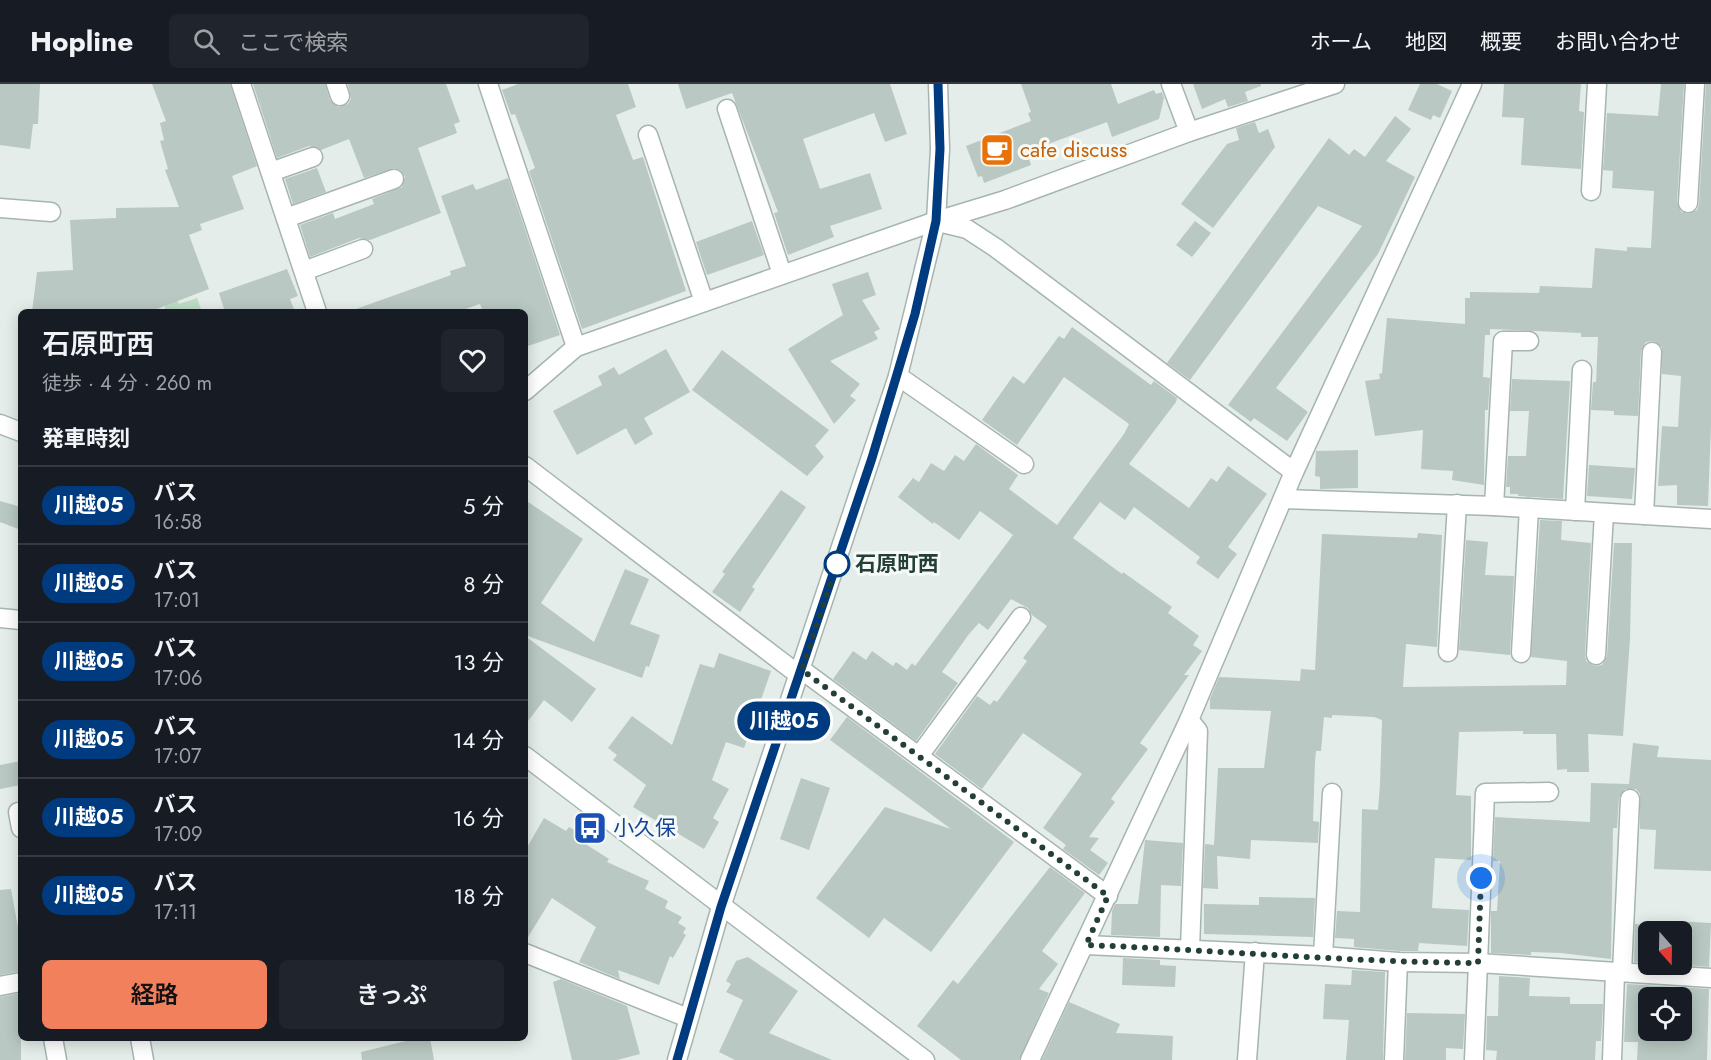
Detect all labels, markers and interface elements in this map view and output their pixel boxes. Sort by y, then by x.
search box [169,14,589,68]
text: Hopline [30,21,133,62]
icon: search [190,25,223,58]
text: ここで検索 [238,26,348,58]
text: ホーム [1310,27,1372,57]
text: 地図 [1405,27,1447,57]
text: 概要 [1480,27,1522,57]
text: お問い合わせ [1555,27,1681,57]
cafe icon: cafe discuss [979,132,1015,168]
place label: cafe discuss [1020,135,1127,165]
text: 石原町西 [42,324,154,365]
button: heart [441,329,504,392]
text: 徒歩 · 4 分 · 260 m [42,369,212,398]
text: 発車時刻 [42,422,130,454]
text: バス [153,476,197,508]
text: 川越05 [54,490,123,520]
text: 5 分 [463,490,504,522]
text: 16:58 [153,508,202,537]
place label: 石原町西 [855,549,939,579]
marker: 石原町西 [824,551,850,577]
text: バス [153,554,197,586]
text: 川越05 [54,568,123,598]
text: 8 分 [463,568,504,600]
text: 17:01 [153,586,200,615]
text: バス [153,632,197,664]
text: 川越05 [54,646,123,676]
text: 13 分 [453,646,504,678]
text: 17:06 [153,664,202,693]
line badge: 川越05 [742,702,826,740]
text: 川越05 [749,706,819,736]
text: バス [153,710,197,742]
text: 川越05 [54,724,123,754]
text: 14 分 [453,724,504,756]
text: 17:07 [153,742,201,771]
text: バス [153,788,197,820]
text: 川越05 [54,802,123,832]
text: 16 分 [453,802,504,834]
bus stop icon: 小久保 [572,810,608,846]
place label: 小久保 [613,813,676,843]
text: 17:09 [153,820,202,849]
your location [1466,863,1496,893]
text: バス [153,866,197,898]
text: 川越05 [54,880,123,910]
text: 18 分 [453,880,504,912]
text: 17:11 [153,898,197,927]
north arrow [1638,921,1692,975]
map controls [1638,921,1692,1041]
button: 経路 [42,960,267,1029]
button: きっぷ [279,960,504,1029]
button: locate [1638,987,1692,1041]

